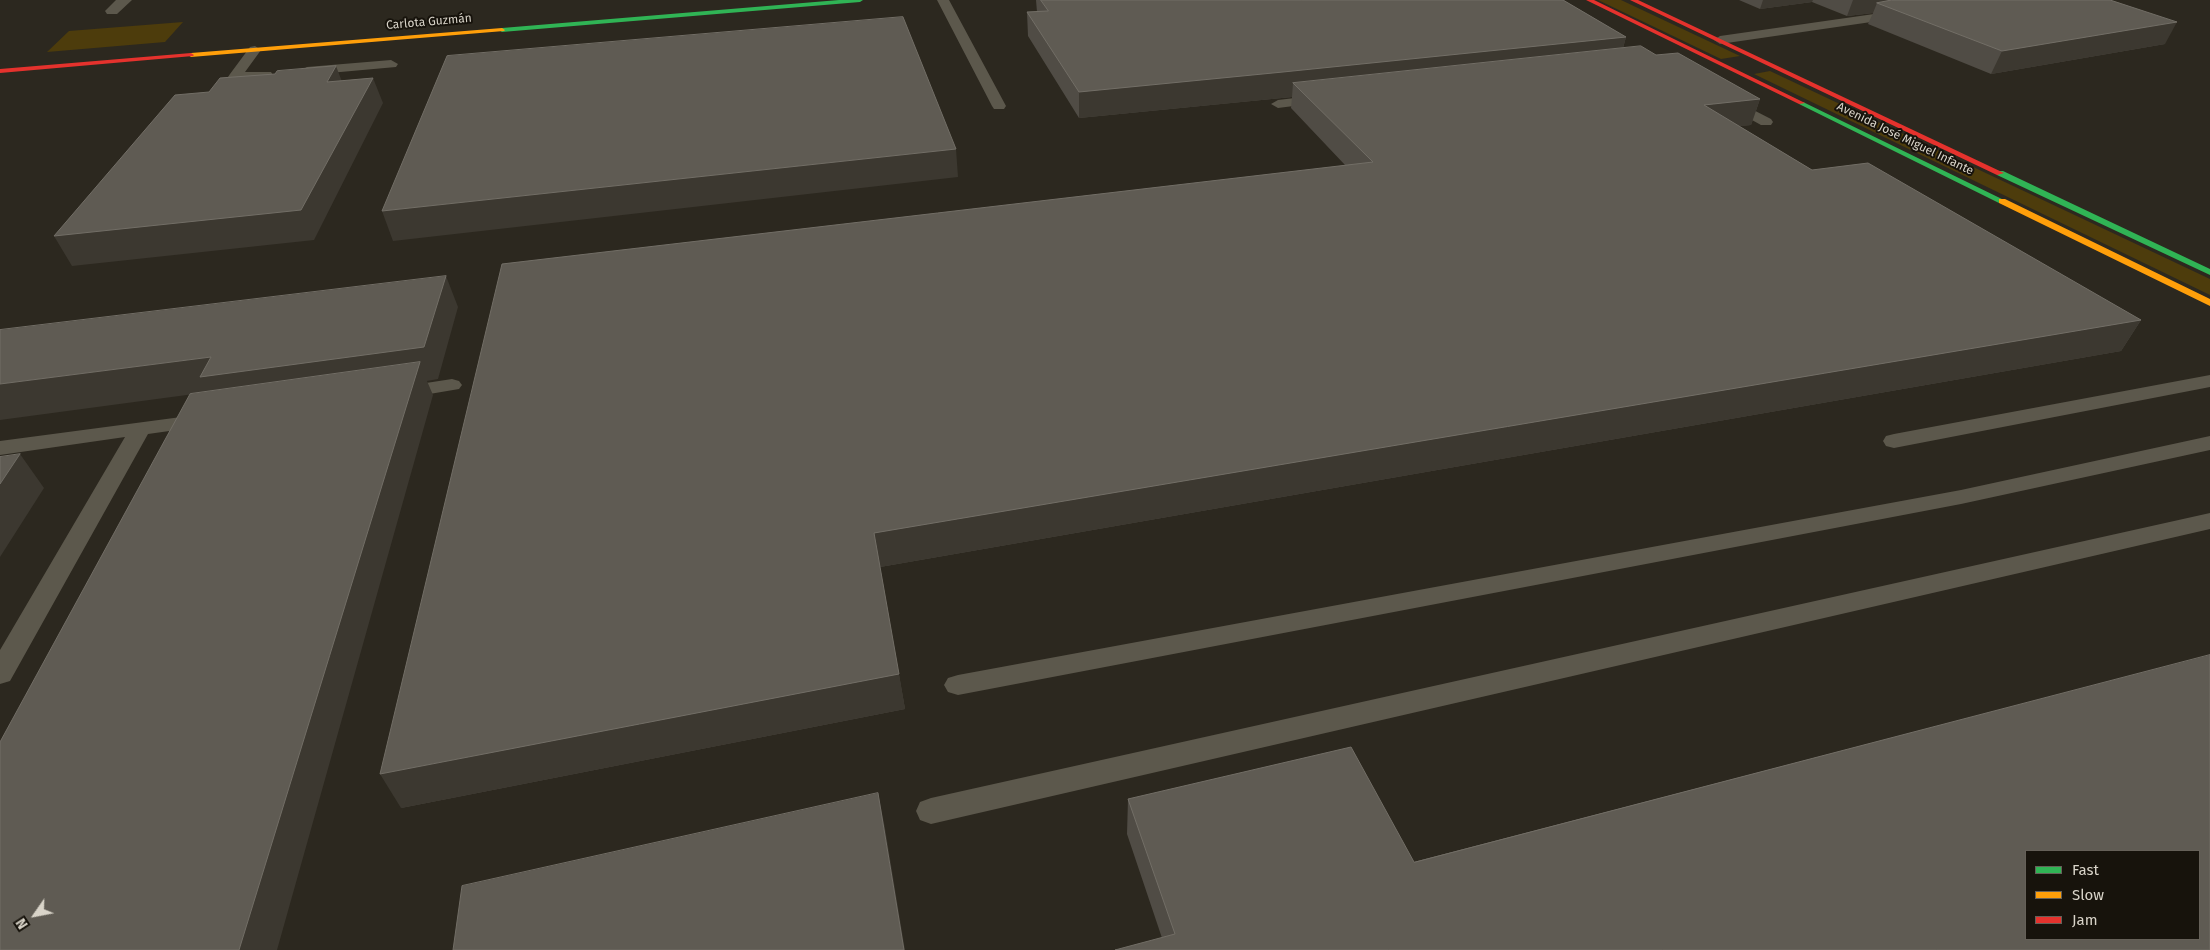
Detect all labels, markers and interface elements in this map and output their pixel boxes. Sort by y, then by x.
street label: Carlota Guzmán [386,11,472,33]
street label: Avenida José Miguel Infante [1834,100,1976,178]
legend [2025,850,2200,940]
text: Fast [2072,861,2099,879]
text: Slow [2072,886,2104,904]
north arrow [10,890,60,940]
text: Jam [2072,911,2098,929]
text: N [12,915,32,932]

